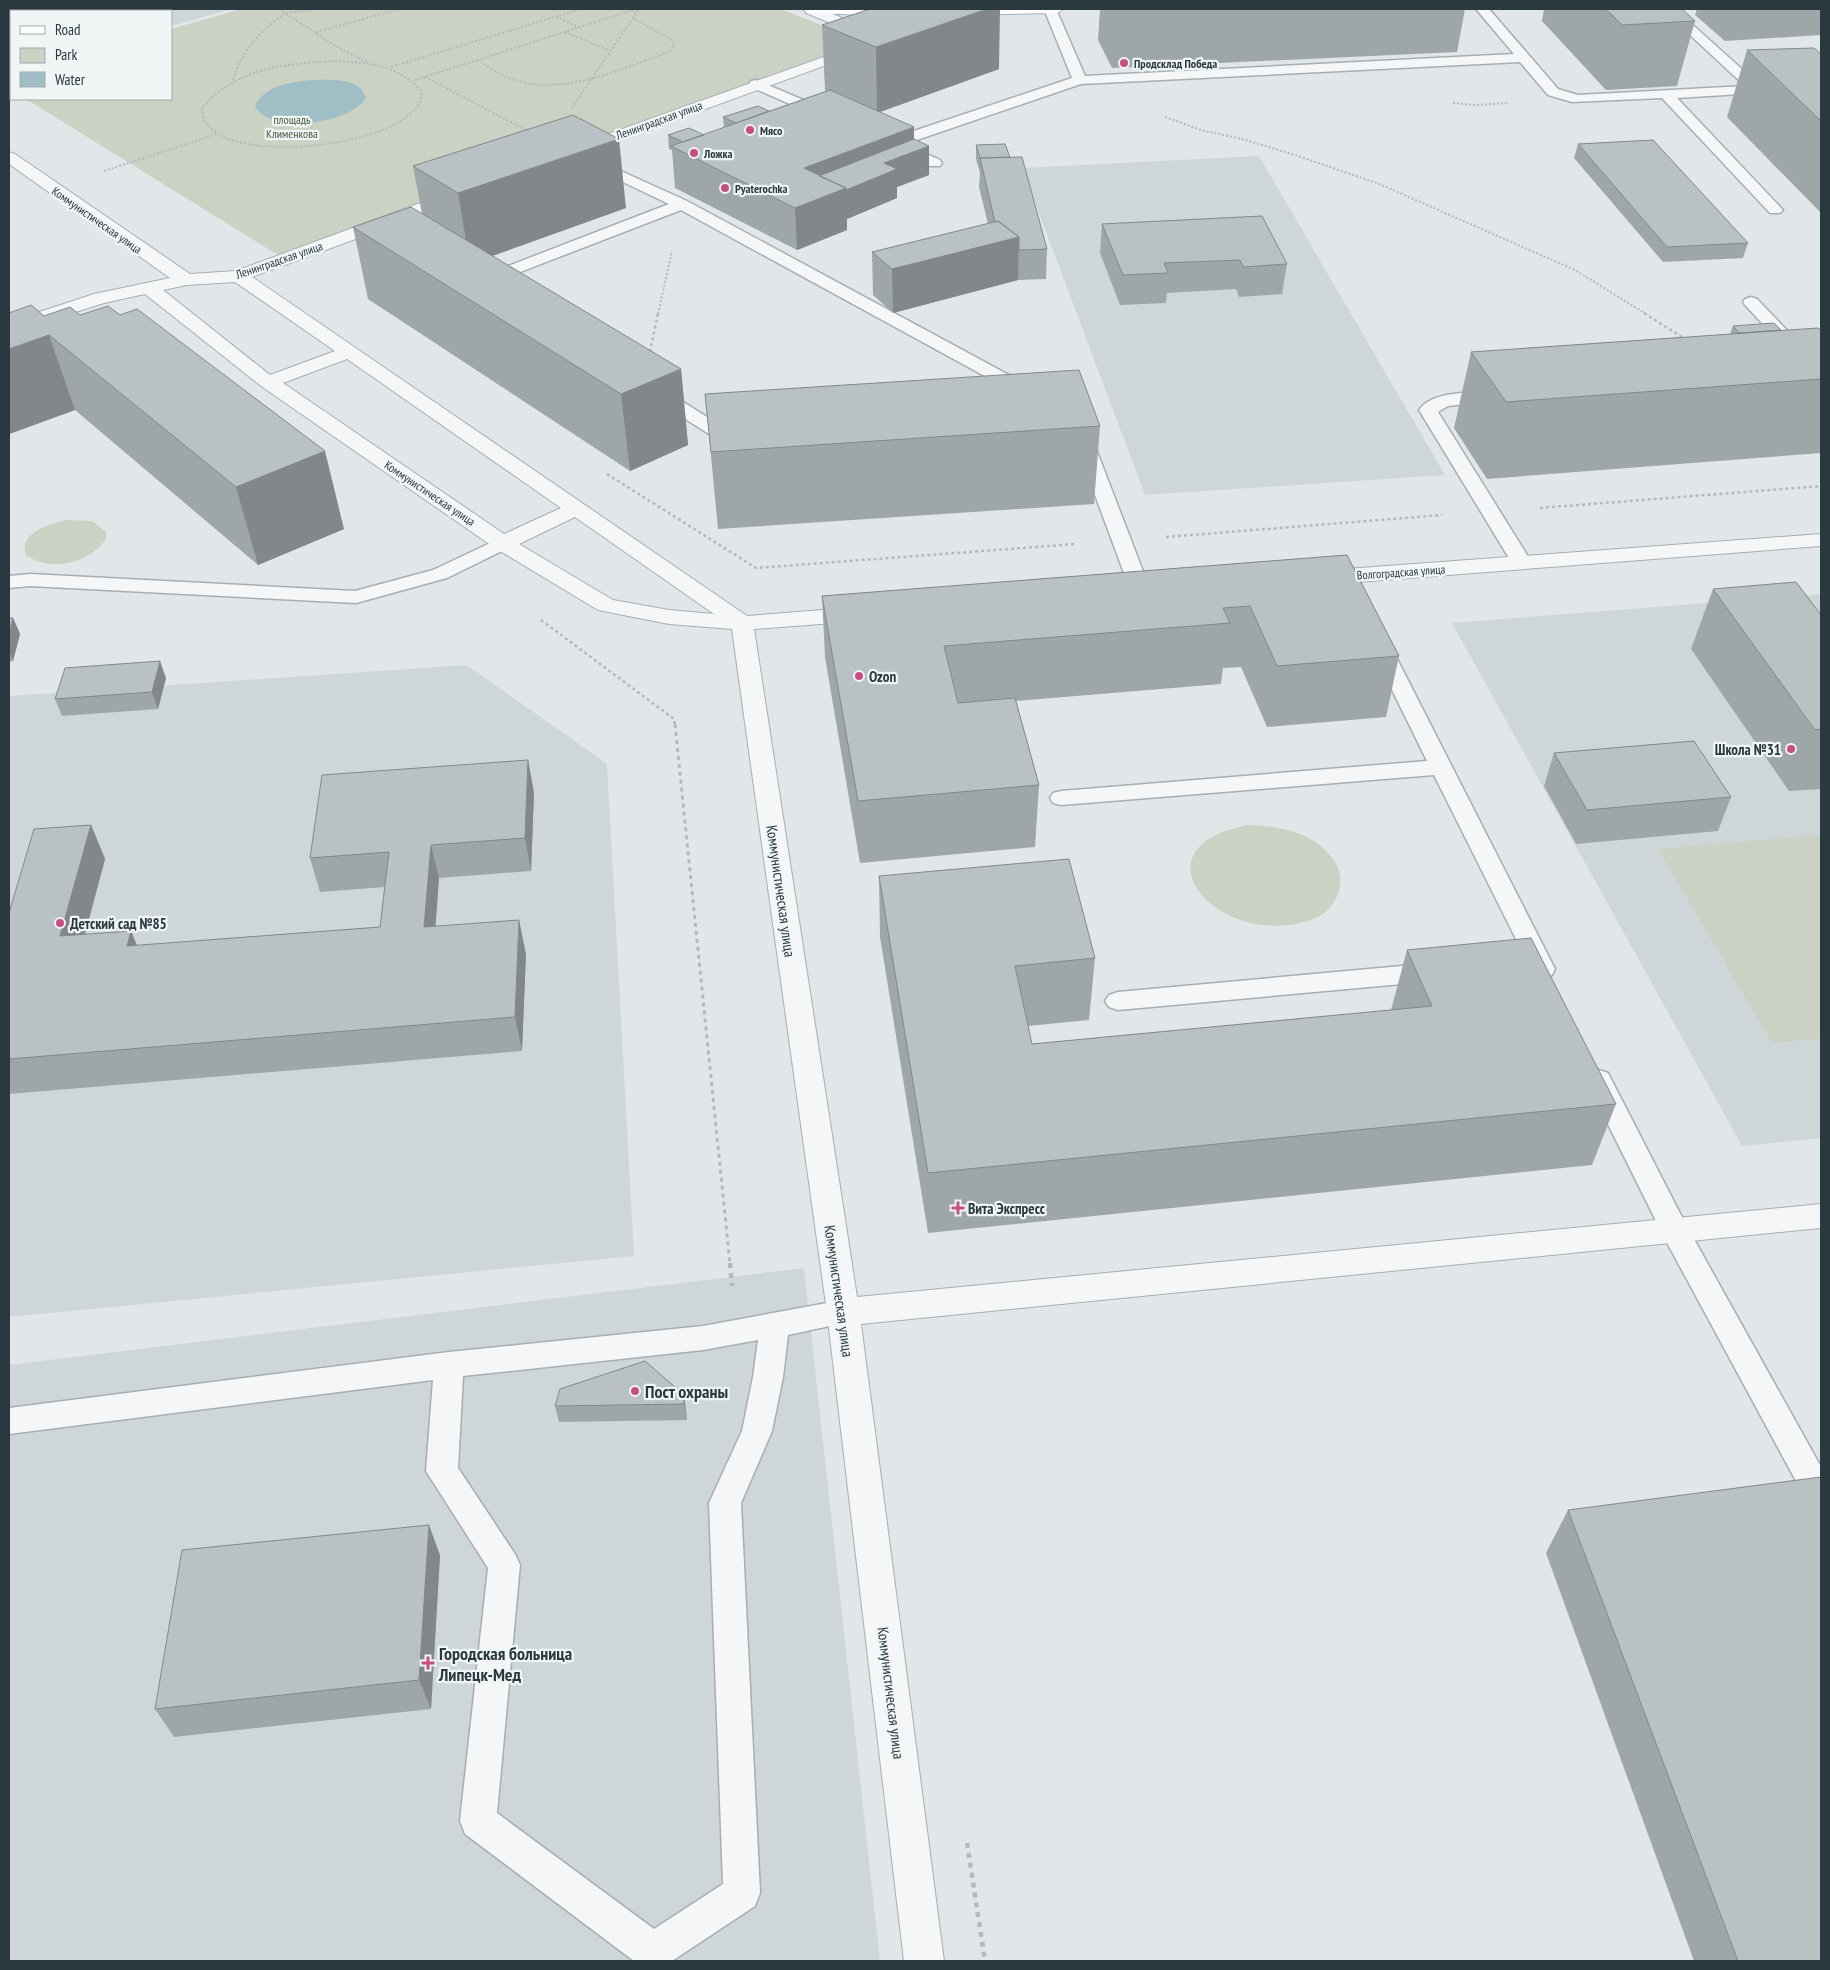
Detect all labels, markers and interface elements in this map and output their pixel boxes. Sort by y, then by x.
legend [10,10,172,100]
text: Road [55,20,81,39]
text: Park [55,45,77,64]
place label: Продсклад Победа [1134,56,1217,71]
marker: Продсклад Победа [1118,57,1130,69]
text: Water [55,70,86,89]
street label: Ленинградская улица [613,97,704,143]
park label: площадь Клименкова [266,112,318,141]
place label: Мясо [760,123,783,138]
marker: Мясо [744,124,756,136]
place label: Ложка [703,146,732,161]
marker: Ложка [688,147,700,159]
place label: Pyaterochka [735,181,787,196]
marker: Pyaterochka [719,182,731,194]
street label: Коммунистическая улица [49,183,145,257]
street label: Ленинградская улица [233,238,325,282]
street label: Коммунистическая улица [382,457,478,529]
street label: Волгоградская улица [1356,561,1446,583]
place label: Ozon [869,667,896,686]
marker: Ozon [853,670,865,682]
place label: Школа №31 [1715,740,1781,759]
marker: Школа №31 [1785,743,1797,755]
street label: Коммунистическая улица [762,824,800,958]
place label: Детский сад №85 [70,914,167,933]
marker: Детский сад №85 [54,917,66,929]
place label: Вита Экспресс [968,1199,1046,1218]
marker: Вита Экспресс [952,1202,964,1214]
street label: Коммунистическая улица [820,1224,858,1358]
place label: Пост охраны [645,1380,728,1403]
marker: Пост охраны [629,1385,641,1397]
street label: Коммунистическая улица [873,1626,909,1760]
place label: Городская больница Липецк-Мед [438,1642,572,1686]
marker: Городская больница Липецк-Мед [421,1656,435,1670]

